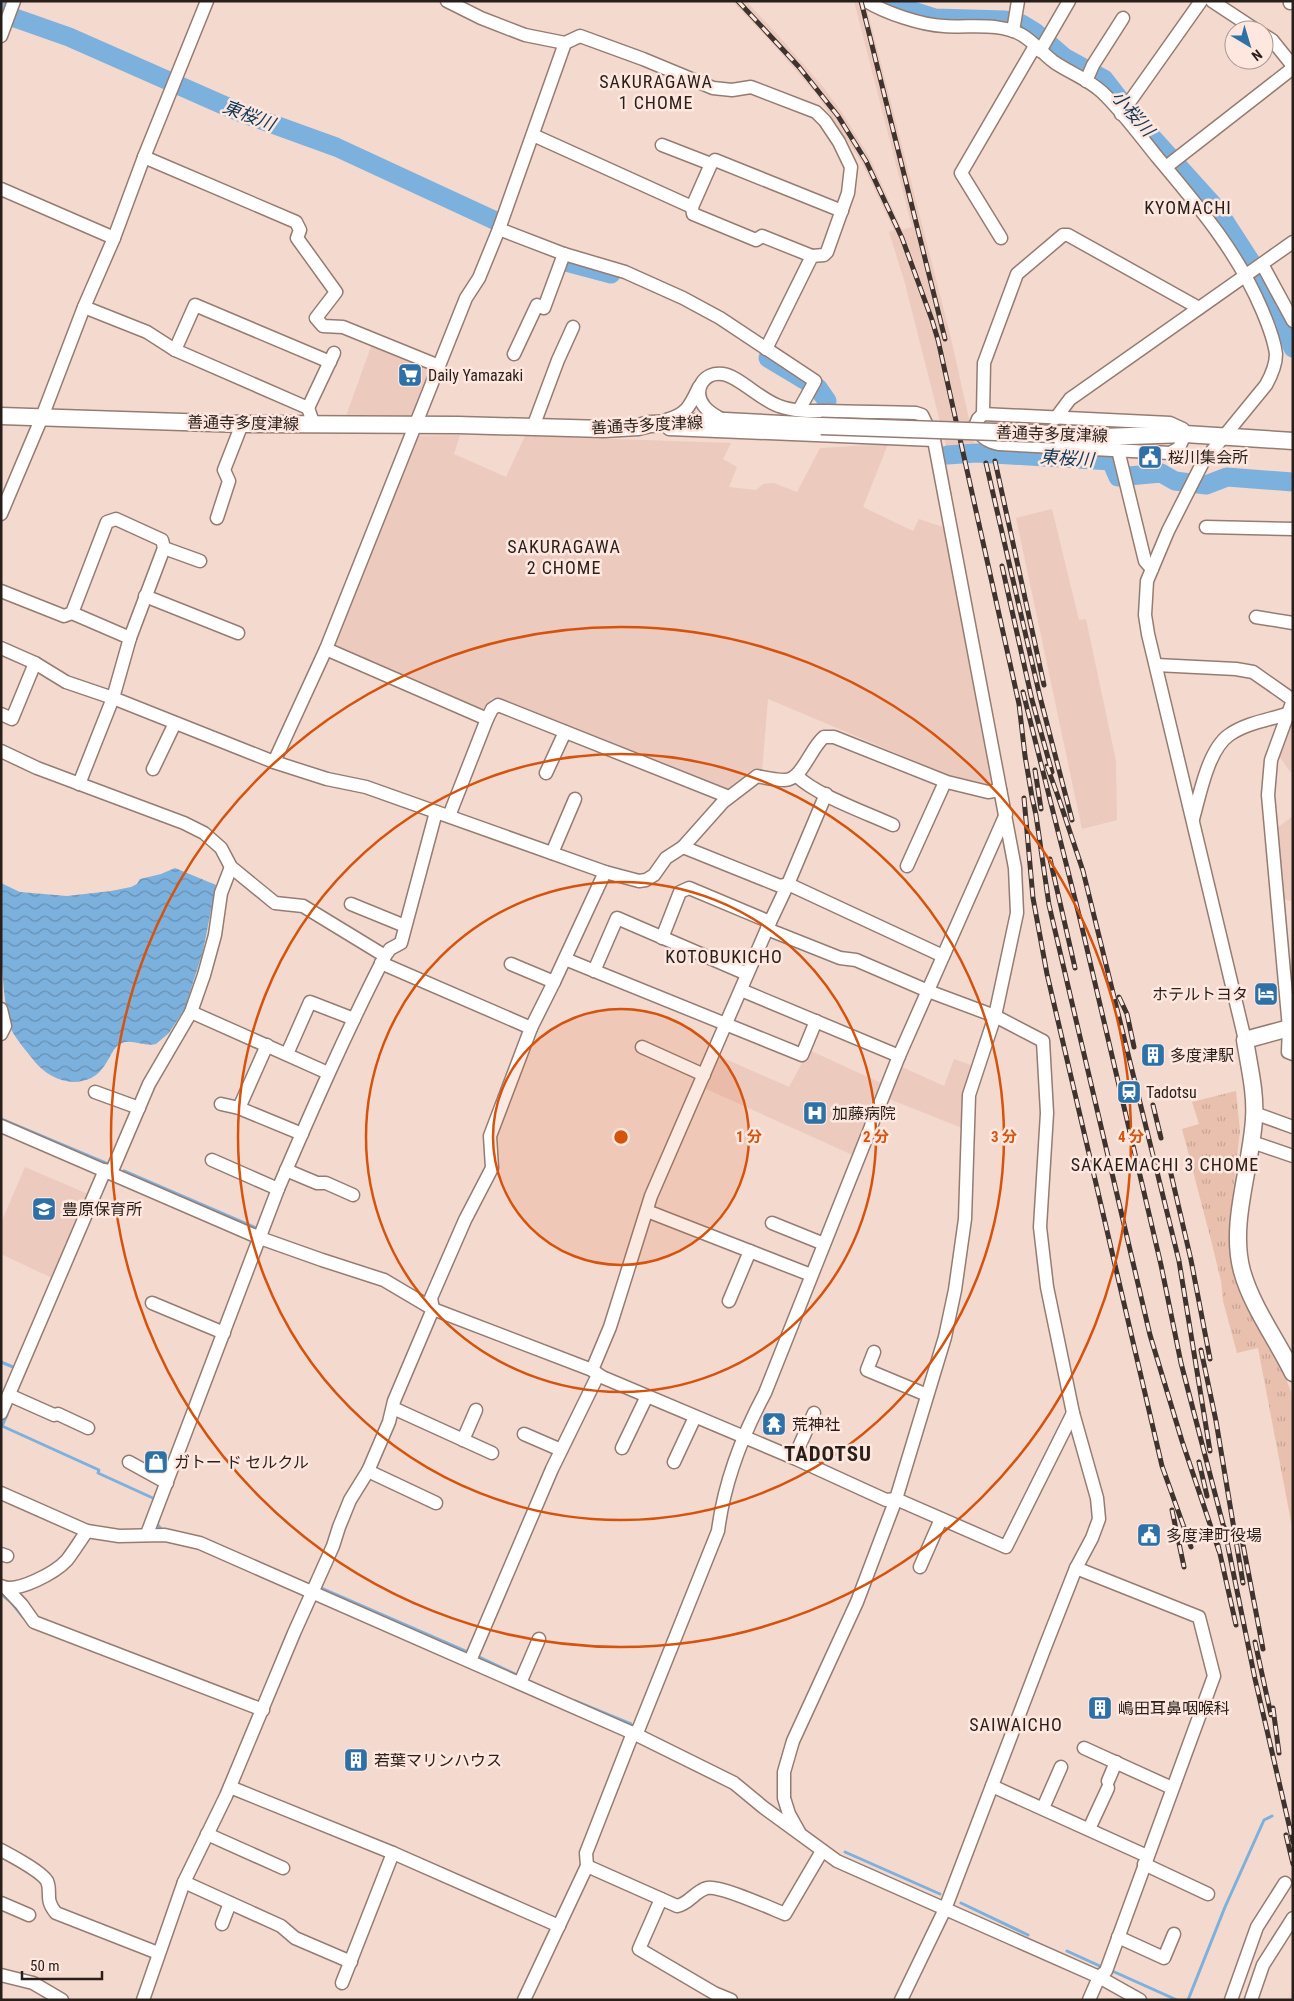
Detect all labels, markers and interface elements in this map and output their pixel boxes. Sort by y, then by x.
north arrow [1224,20,1274,70]
text: N [1249,46,1265,64]
district label: SAKURAGAWA 1 CHOME [599,71,713,113]
water label: 小桜川 [1107,86,1160,142]
water label: 東桜川 [220,96,280,135]
district label: KYOMACHI [1144,197,1232,218]
supermarket icon: Daily Yamazaki [397,362,423,388]
place label: Daily Yamazaki [428,366,523,385]
street label: 善通寺多度津線 [187,413,299,433]
street label: 善通寺多度津線 [591,413,703,437]
street label: 善通寺多度津線 [996,423,1108,445]
public building icon: 桜川集会所 [1137,444,1163,470]
water label: 東桜川 [1039,446,1097,470]
place label: 桜川集会所 [1168,448,1248,467]
district label: SAKURAGAWA 2 CHOME [507,536,621,578]
district label: KOTOBUKICHO [665,946,783,967]
hotel icon: ホテルトヨタ [1253,981,1279,1007]
place label: ホテルトヨタ [1152,985,1248,1004]
building icon: 多度津駅 [1140,1042,1166,1068]
place label: 多度津駅 [1170,1046,1234,1065]
station icon: Tadotsu [1116,1079,1142,1105]
place label: Tadotsu [1146,1083,1197,1102]
hospital icon: 加藤病院 [802,1100,828,1126]
place label: 加藤病院 [832,1104,896,1123]
centre of rings [612,1128,630,1146]
text: 1 分 [736,1128,762,1146]
text: 2 分 [863,1128,889,1146]
text: 3 分 [991,1128,1017,1146]
text: 4 分 [1118,1128,1144,1146]
district label: SAKAEMACHI 3 CHOME [1071,1154,1259,1175]
school or university icon: 豊原保育所 [31,1196,57,1222]
place label: 豊原保育所 [62,1200,142,1219]
temple icon: 荒神社 [761,1411,787,1437]
place label: 荒神社 [792,1415,840,1434]
district label: TADOTSU [784,1442,872,1466]
shop icon: ガトー ド セルクル [143,1449,169,1475]
place label: ガトー ド セルクル [174,1453,309,1472]
public building icon: 多度津町役場 [1136,1522,1162,1548]
place label: 多度津町役場 [1166,1526,1262,1545]
building icon: 嶋田耳鼻咽喉科 [1087,1695,1113,1721]
place label: 嶋田耳鼻咽喉科 [1118,1699,1230,1718]
district label: SAIWAICHO [969,1714,1063,1735]
building icon: 若葉マリンハウス [343,1747,369,1773]
place label: 若葉マリンハウス [374,1751,502,1770]
scale bar [22,1948,102,1980]
text: 50 m [30,1957,60,1975]

